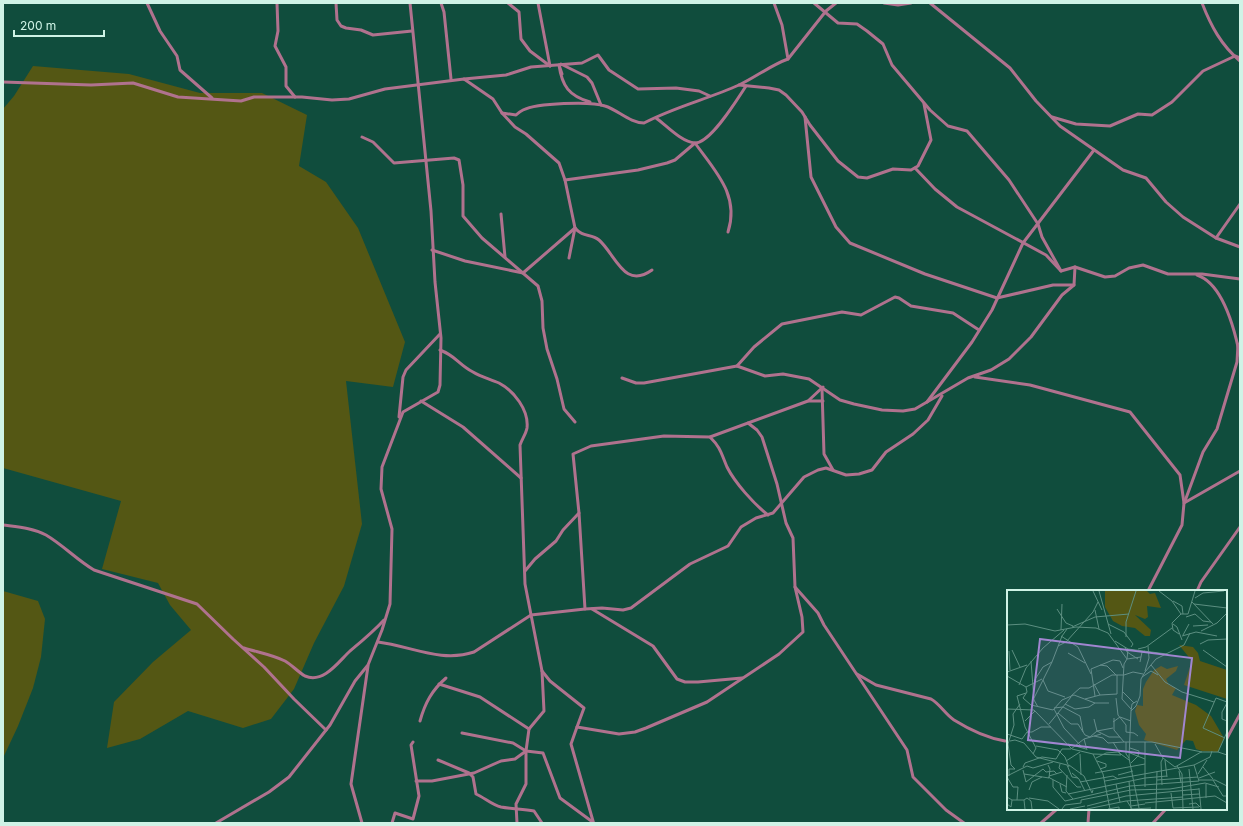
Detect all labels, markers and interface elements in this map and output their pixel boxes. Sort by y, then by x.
scale bar [14,12,104,38]
text: 200 m [20,18,56,33]
inset map [1007,590,1227,810]

